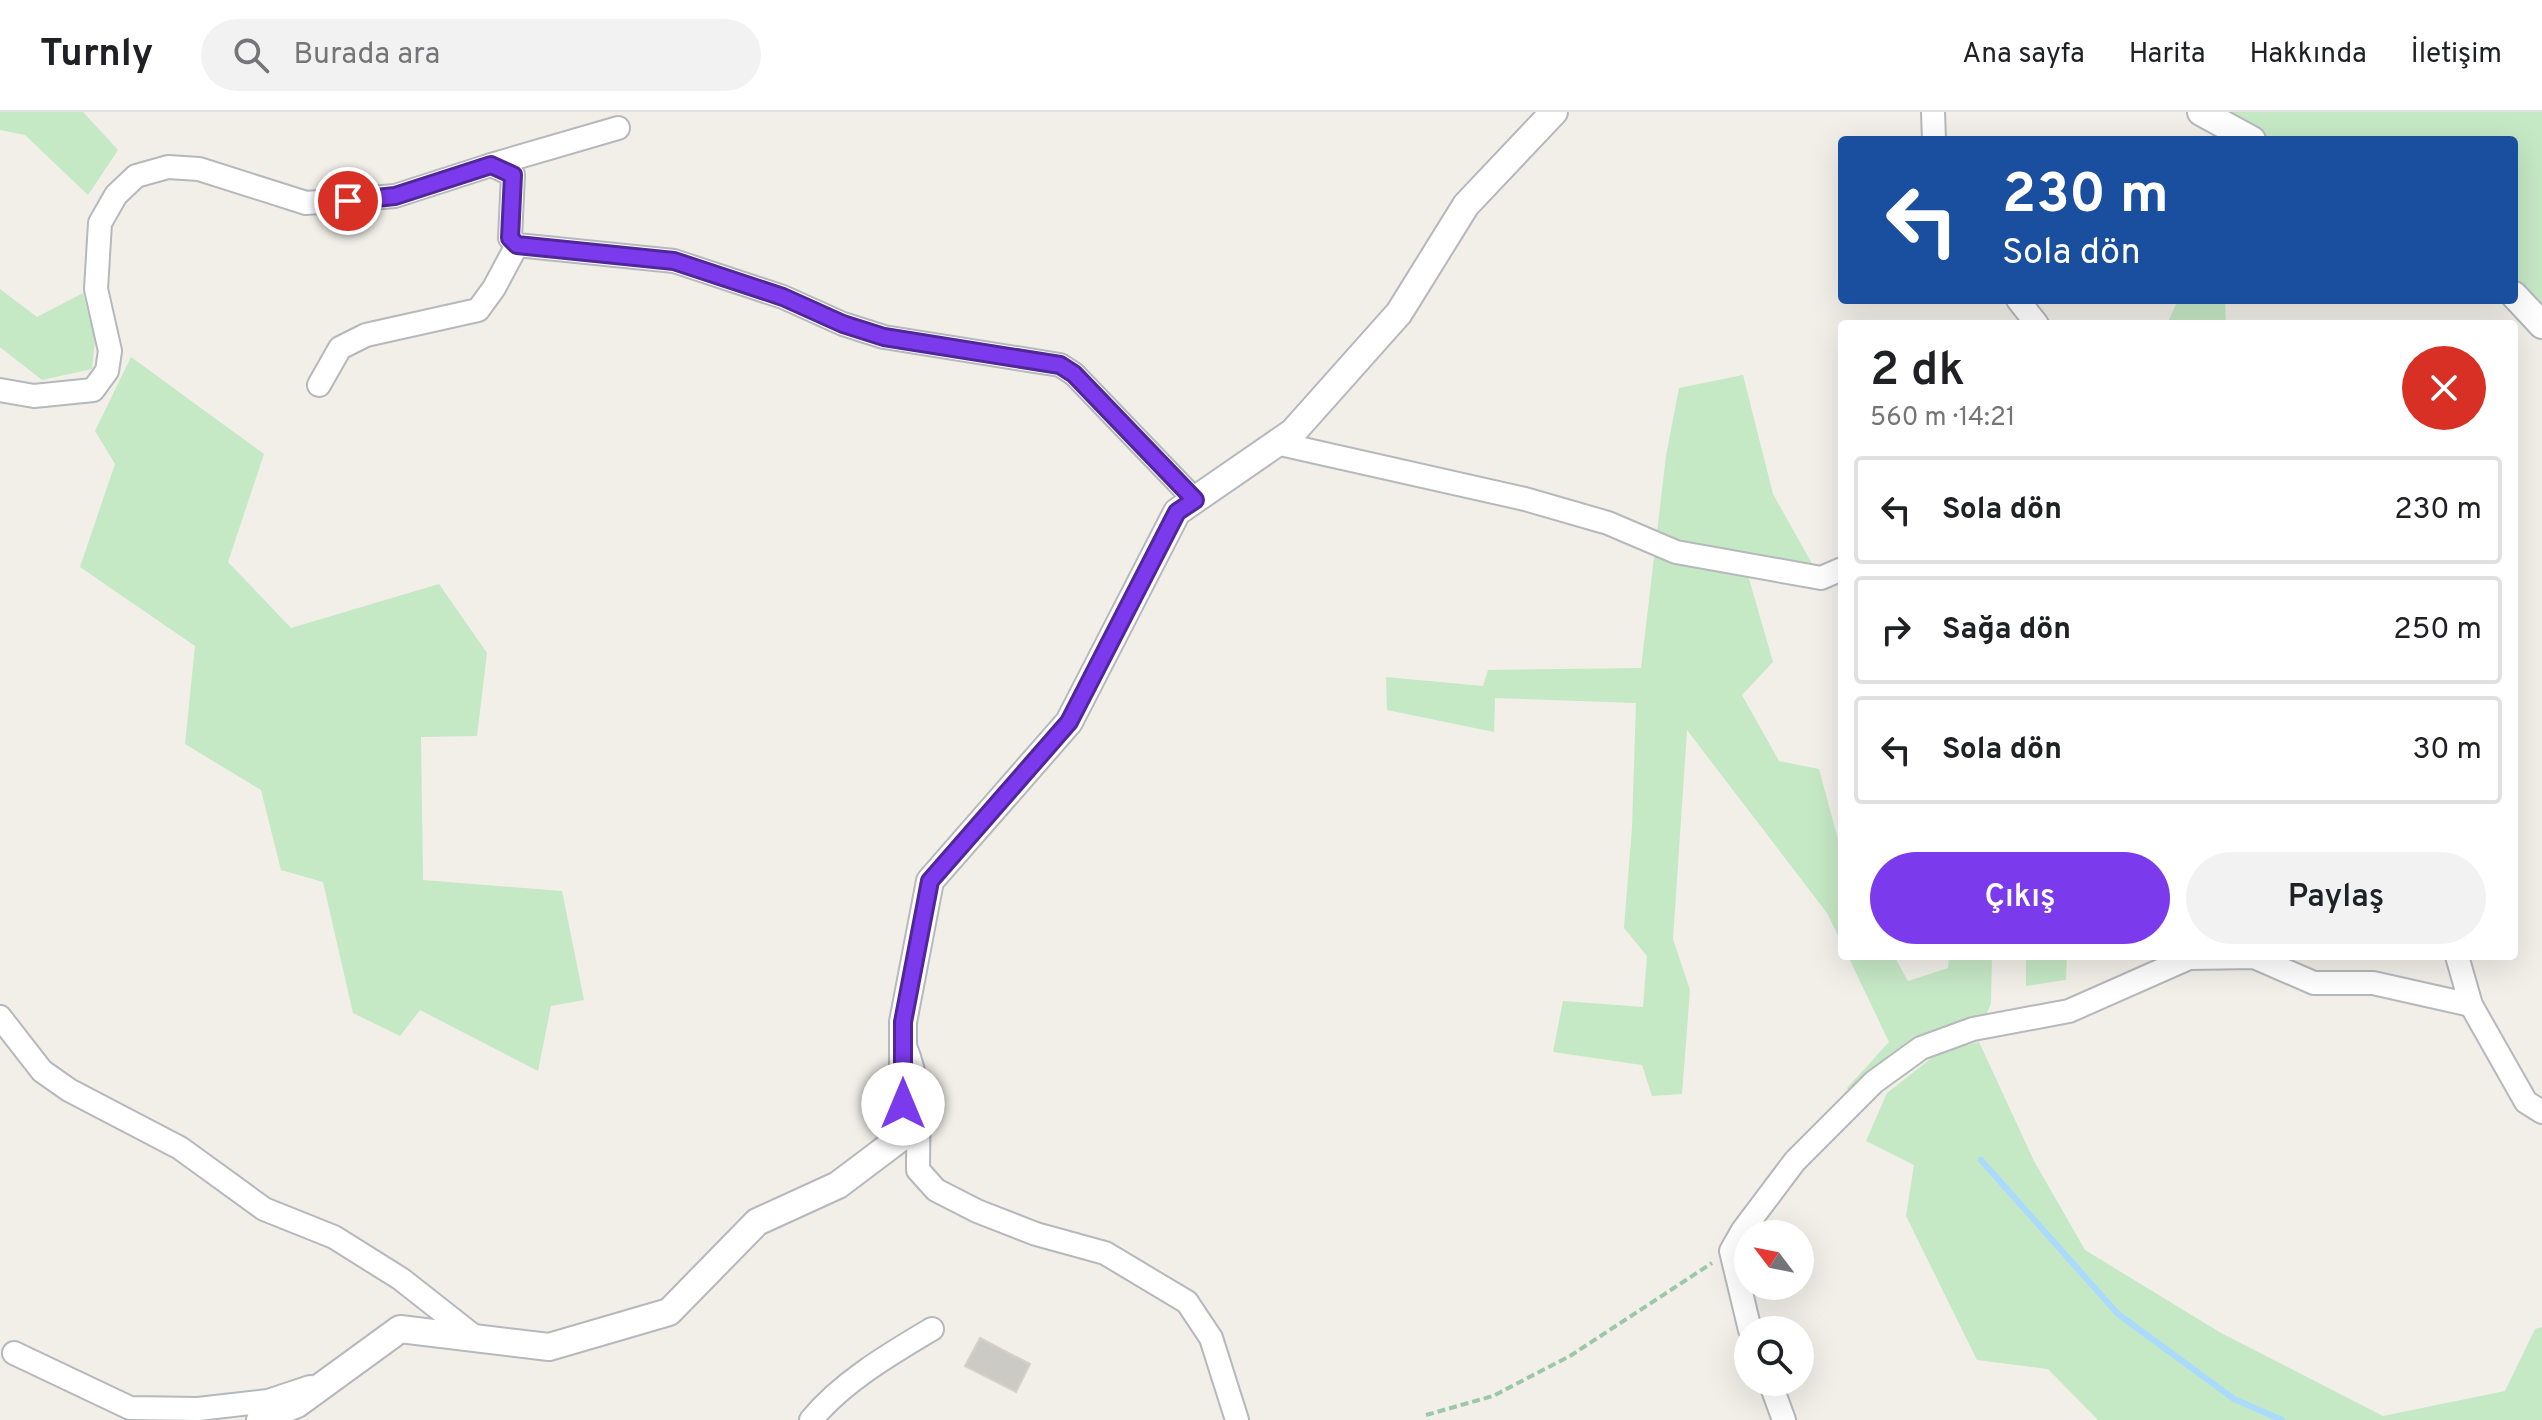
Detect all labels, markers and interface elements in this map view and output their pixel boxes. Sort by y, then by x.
search box [201,19,761,91]
text: Turnly [40,31,153,80]
icon: search [229,33,273,77]
text: Burada ara [293,37,440,74]
text: Ana sayfa [1962,37,2085,73]
text: Harita [2129,37,2205,73]
text: Hakkında [2249,37,2367,73]
text: İletişim [2411,37,2502,73]
text: 230 m [2002,162,2169,232]
pin [314,167,382,235]
icon: left [1870,168,1974,272]
icon: arrive [326,179,370,223]
text: Sola dön [2002,231,2141,277]
text: 2 dk [1870,342,1965,402]
button: close [2402,346,2486,430]
text: 560 m · 14:21 [1870,402,2016,435]
icon: left [1874,488,1918,532]
text: Sola dön [1942,492,2062,529]
text: 230 m [2394,492,2482,529]
icon: right [1874,608,1918,652]
text: Sağa dön [1942,612,2071,649]
text: 250 m [2393,612,2482,649]
icon: left [1874,728,1918,772]
text: Sola dön [1942,732,2062,769]
text: 30 m [2413,732,2482,769]
button: Çıkış [1870,852,2170,944]
button: Paylaş [2186,852,2486,944]
position arrow [861,1062,945,1146]
north arrow [1734,1220,1814,1300]
map controls [1734,1220,1814,1396]
button: search [1734,1316,1814,1396]

